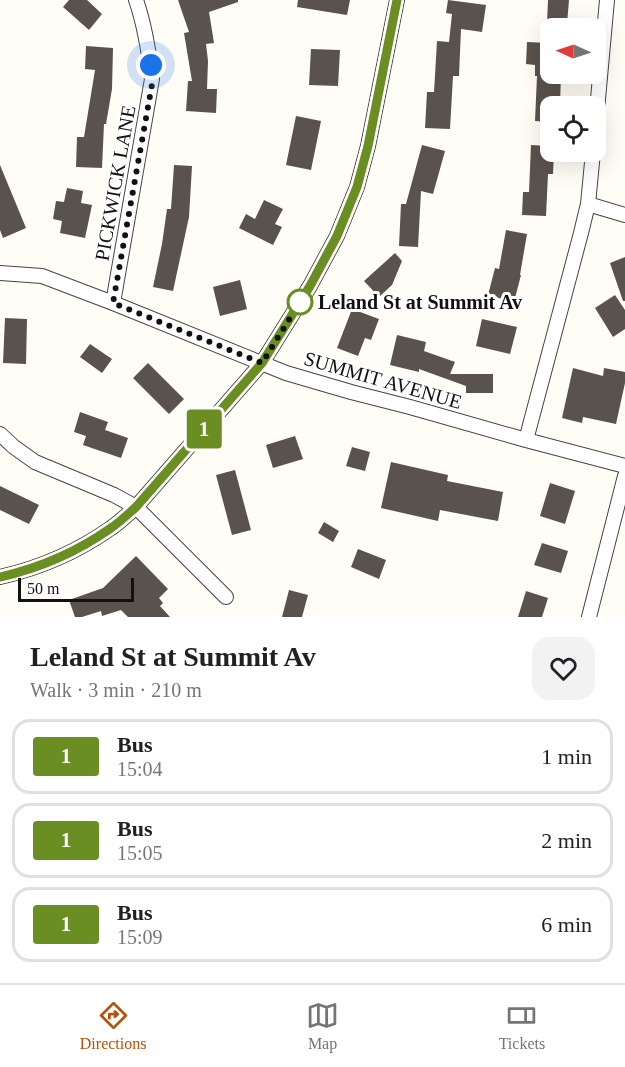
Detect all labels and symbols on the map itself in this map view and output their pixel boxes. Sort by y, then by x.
north arrow [540,18,606,84]
your location [136,50,166,80]
street label: PICKWICK LANE [91,104,139,262]
marker: Leland St at Summit Av [287,289,313,315]
place label: Leland St at Summit Av [318,291,522,313]
street label: SUMMIT AVENUE [302,347,464,413]
line badge: 1 [184,410,224,448]
scale bar [18,575,134,602]

